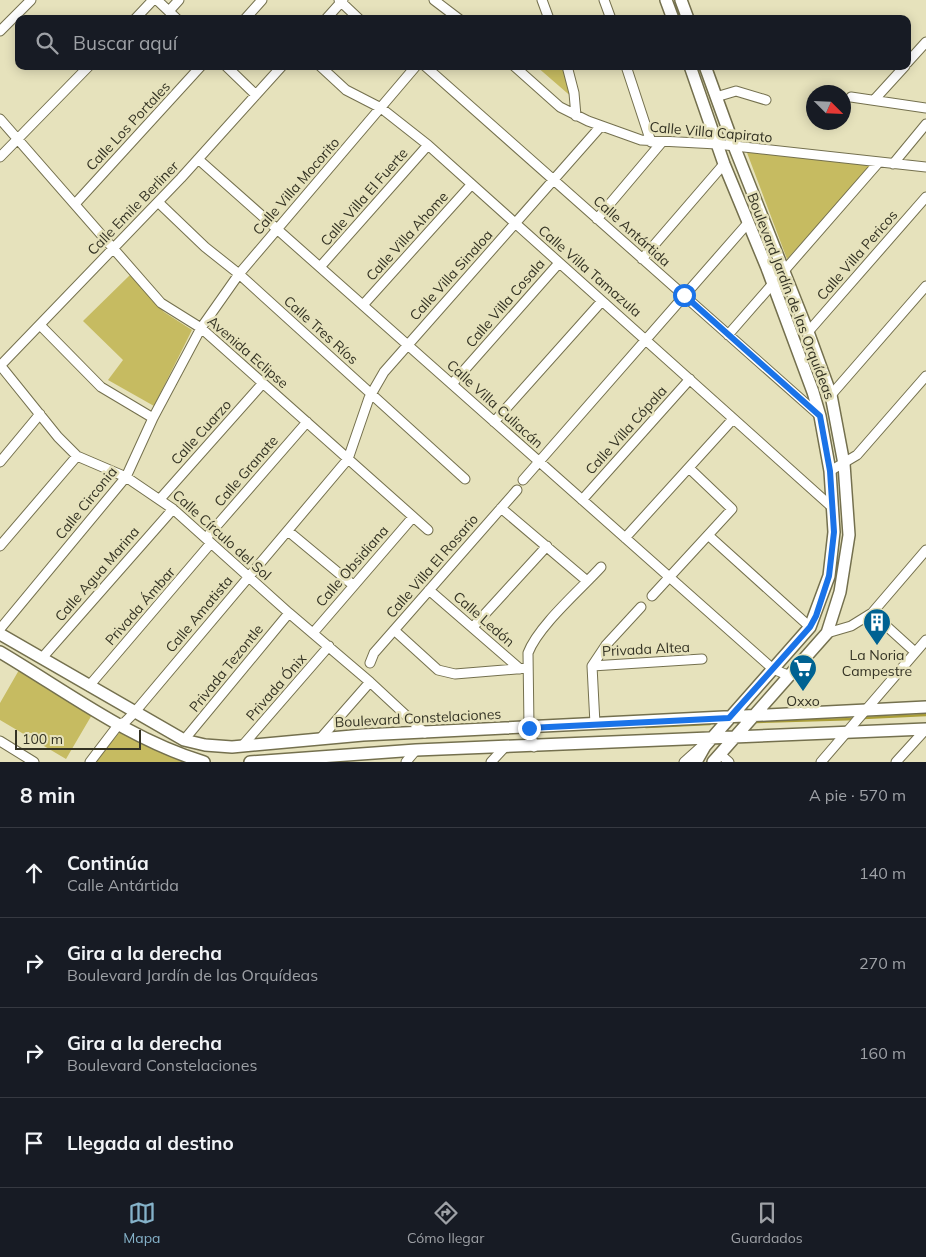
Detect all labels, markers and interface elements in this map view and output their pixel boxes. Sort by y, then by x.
search box [15,15,911,70]
icon: search [33,29,61,57]
text: Buscar aquí [73,31,177,55]
street label: Calle Los Portales [82,78,174,174]
north arrow [806,85,851,130]
street label: Calle Villa Capirato [649,118,773,146]
street label: Calle Villa Mocorito [249,133,343,239]
street label: Calle Villa El Fuerte [317,144,411,250]
street label: Calle Emile Berliner [83,157,183,259]
street label: Calle Villa Ahome [362,188,452,284]
street label: Boulevard Jardín de las Orquídeas [743,190,839,402]
street label: Calle Antártida [590,192,674,270]
street label: Calle Villa Pericos [813,206,901,304]
street label: Calle Villa Tamazula [535,221,645,321]
street label: Calle Villa Sinaloa [406,226,496,324]
street label: Calle Villa Cosala [462,255,548,351]
route start [673,284,696,307]
street label: Calle Tres Ríos [280,292,362,368]
street label: Avenida Eclipse [204,312,292,392]
street label: Calle Villa Culiacán [443,356,547,452]
street label: Calle Villa Cópala [581,382,671,478]
street label: Calle Cuarzo [167,396,235,468]
street label: Calle Granate [210,432,282,510]
street label: Calle Circonia [51,463,121,543]
street label: Calle Círculo del Sol [169,486,275,584]
street label: Calle Villa El Rosario [382,510,482,622]
street label: Calle Obsidiana [312,522,392,610]
street label: Calle Agua Marina [51,523,143,625]
street label: Privada Ámbar [101,562,180,649]
street label: Calle Amatista [162,572,236,656]
street label: Calle Ledón [450,587,518,651]
building icon: La Noria Campestre [862,607,892,646]
street label: Privada Tezontle [185,620,267,716]
street label: Privada Altea [602,638,690,660]
place label: La Noria Campestre [842,646,912,680]
street label: Privada Ónix [242,649,310,724]
supermarket icon: Oxxo [788,653,818,692]
place label: Oxxo [786,692,820,710]
street label: Boulevard Constelaciones [334,705,502,731]
route end [518,717,541,740]
scale bar [15,727,141,750]
text: 100 m [22,730,63,748]
text: 8 min [20,782,75,808]
text: A pie · 570 m [809,785,906,805]
text: Continúa [67,851,149,875]
icon: ahead [20,859,48,887]
text: 140 m [859,863,906,883]
text: Calle Antártida [67,875,179,895]
text: Gira a la derecha [67,941,222,965]
icon: right [20,949,48,977]
text: 270 m [859,953,906,973]
text: Boulevard Jardín de las Orquídeas [67,965,318,985]
text: Gira a la derecha [67,1031,222,1055]
icon: right [20,1039,48,1067]
text: 160 m [859,1043,906,1063]
text: Boulevard Constelaciones [67,1055,257,1075]
icon: arrive [20,1129,48,1157]
text: Llegada al destino [67,1131,234,1155]
tab: Mapa [123,1199,161,1247]
tab: Cómo llegar [407,1199,484,1247]
tab: Guardados [731,1199,803,1247]

